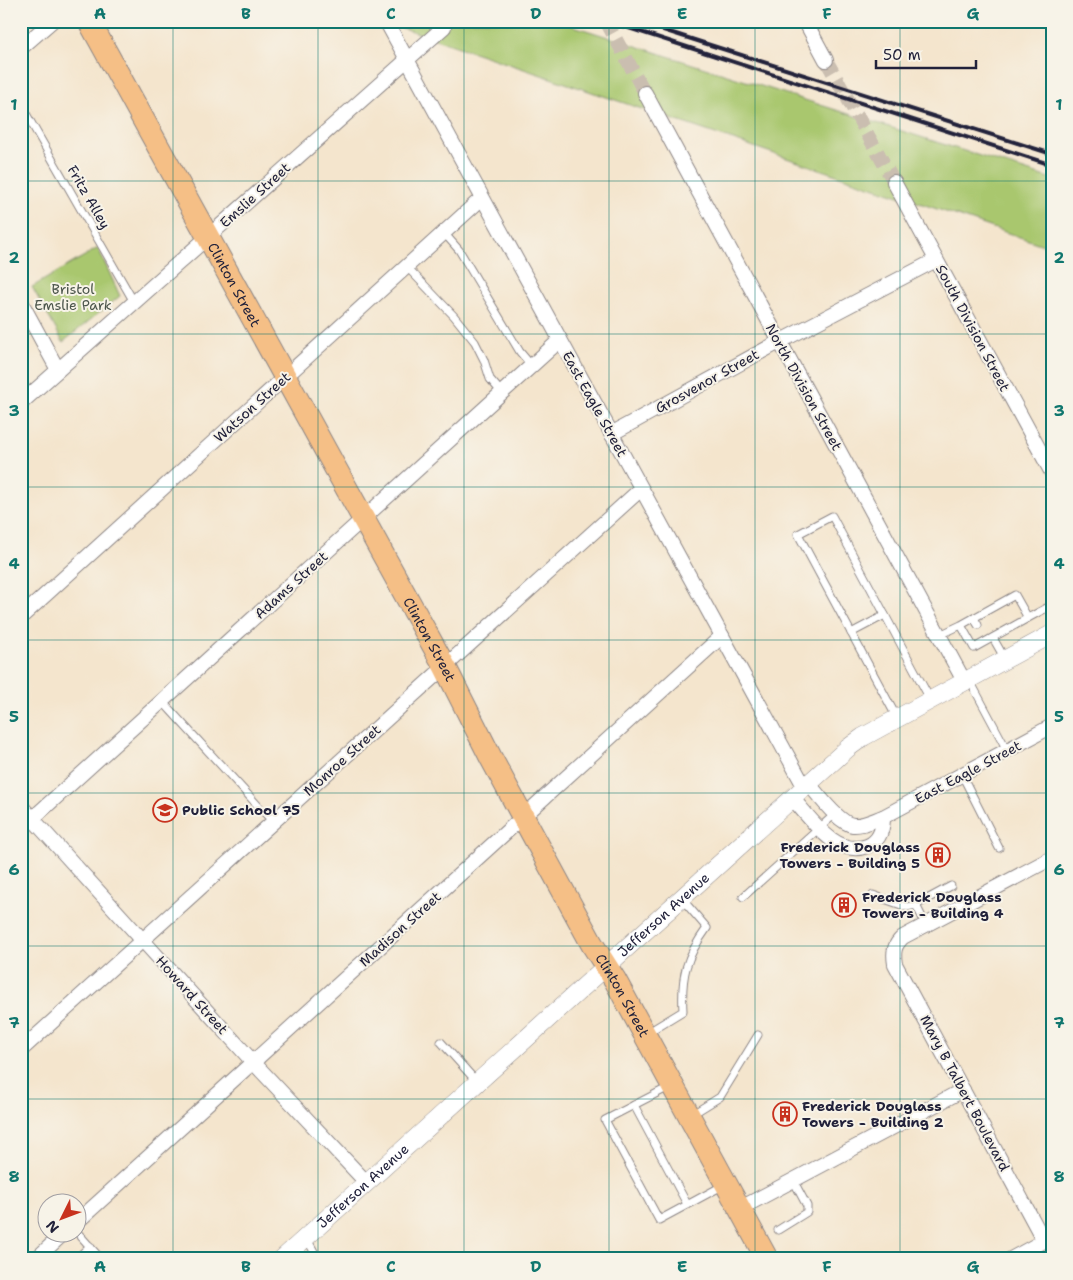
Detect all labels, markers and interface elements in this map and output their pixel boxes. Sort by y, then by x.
text: A [94,3,106,24]
text: B [241,3,251,24]
text: C [386,3,396,24]
text: D [530,3,542,24]
text: E [677,3,687,24]
text: F [822,3,832,24]
text: G [967,3,980,24]
scale bar [876,38,976,70]
text: 50 m [883,45,921,65]
text: 1 [10,94,18,115]
text: 1 [1055,94,1063,115]
street label: Emslie Street [216,159,294,231]
street label: Fritz Alley [64,162,114,232]
street label: Clinton Street [204,239,265,330]
text: 2 [8,247,20,268]
text: 2 [1053,247,1065,268]
street label: South Division Street [932,261,1014,395]
park label: Bristol Emslie Park [34,280,112,314]
street label: North Division Street [762,321,846,453]
street label: Grosvenor Street [652,345,762,417]
street label: East Eagle Street [558,348,632,460]
street label: Watson Street [210,368,294,446]
text: 3 [8,400,20,421]
text: 3 [1053,400,1065,421]
street label: Adams Street [251,547,331,623]
text: 4 [8,553,20,574]
text: 4 [1053,553,1065,574]
street label: Clinton Street [399,594,460,685]
text: 5 [9,706,19,727]
text: 5 [1054,706,1064,727]
street label: Monroe Street [299,720,385,800]
street label: East Eagle Street [912,736,1024,808]
school or university icon: Public School 75 [152,797,178,823]
place label: Public School 75 [182,801,300,819]
place label: Frederick Douglass Towers - Building 5 [779,838,920,872]
building icon: Frederick Douglass Towers - Building 5 [925,842,951,868]
text: 6 [8,859,20,880]
text: 6 [1053,859,1065,880]
street label: Jefferson Avenue [614,868,713,961]
street label: Madison Street [355,887,445,971]
place label: Frederick Douglass Towers - Building 4 [862,888,1004,922]
building icon: Frederick Douglass Towers - Building 4 [831,892,857,918]
street label: Clinton Street [591,950,653,1040]
street label: Howard Street [152,952,232,1038]
text: 7 [8,1012,20,1033]
street label: Mary B Talbert Boulevard [916,1012,1014,1174]
text: 7 [1053,1012,1065,1033]
place label: Frederick Douglass Towers - Building 2 [802,1097,944,1131]
building icon: Frederick Douglass Towers - Building 2 [772,1101,798,1127]
street label: Jefferson Avenue [313,1140,413,1232]
text: 8 [8,1166,20,1187]
text: 8 [1053,1166,1065,1187]
north arrow [38,1192,88,1242]
text: N [42,1217,63,1237]
text: A [94,1256,106,1277]
text: B [241,1256,251,1277]
text: C [386,1256,396,1277]
text: D [530,1256,542,1277]
text: E [677,1256,687,1277]
text: F [822,1256,832,1277]
text: G [967,1256,980,1277]

